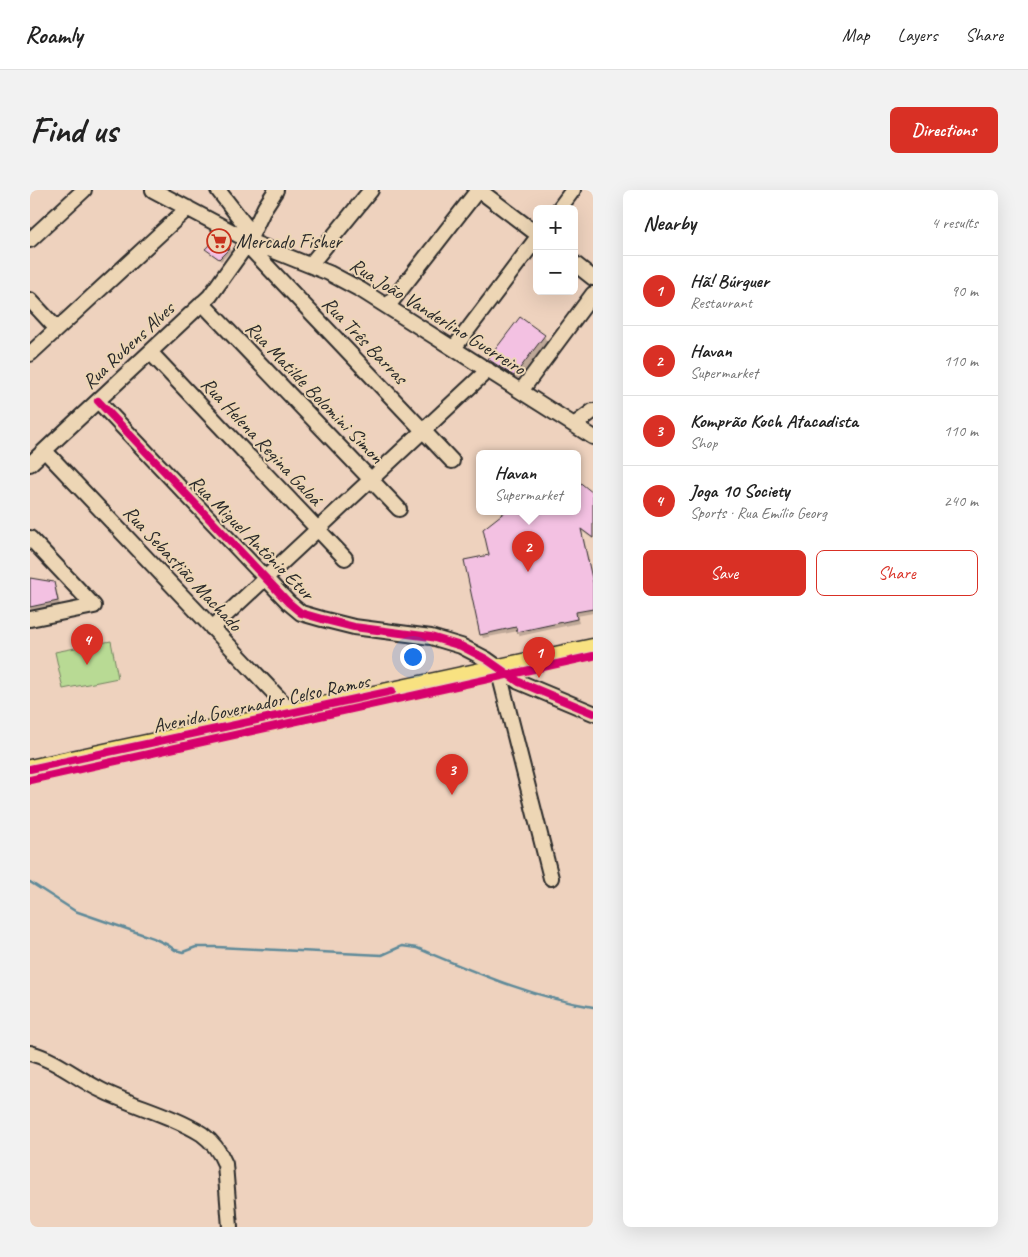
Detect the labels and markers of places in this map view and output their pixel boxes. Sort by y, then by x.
supermarket icon: Mercado Fisher [206,228,232,254]
place label: Mercado Fisher [236,229,343,254]
pin: 2 [512,531,544,572]
pin: 4 [71,624,103,665]
pin: 1 [523,637,555,678]
pin: 3 [436,754,468,795]

